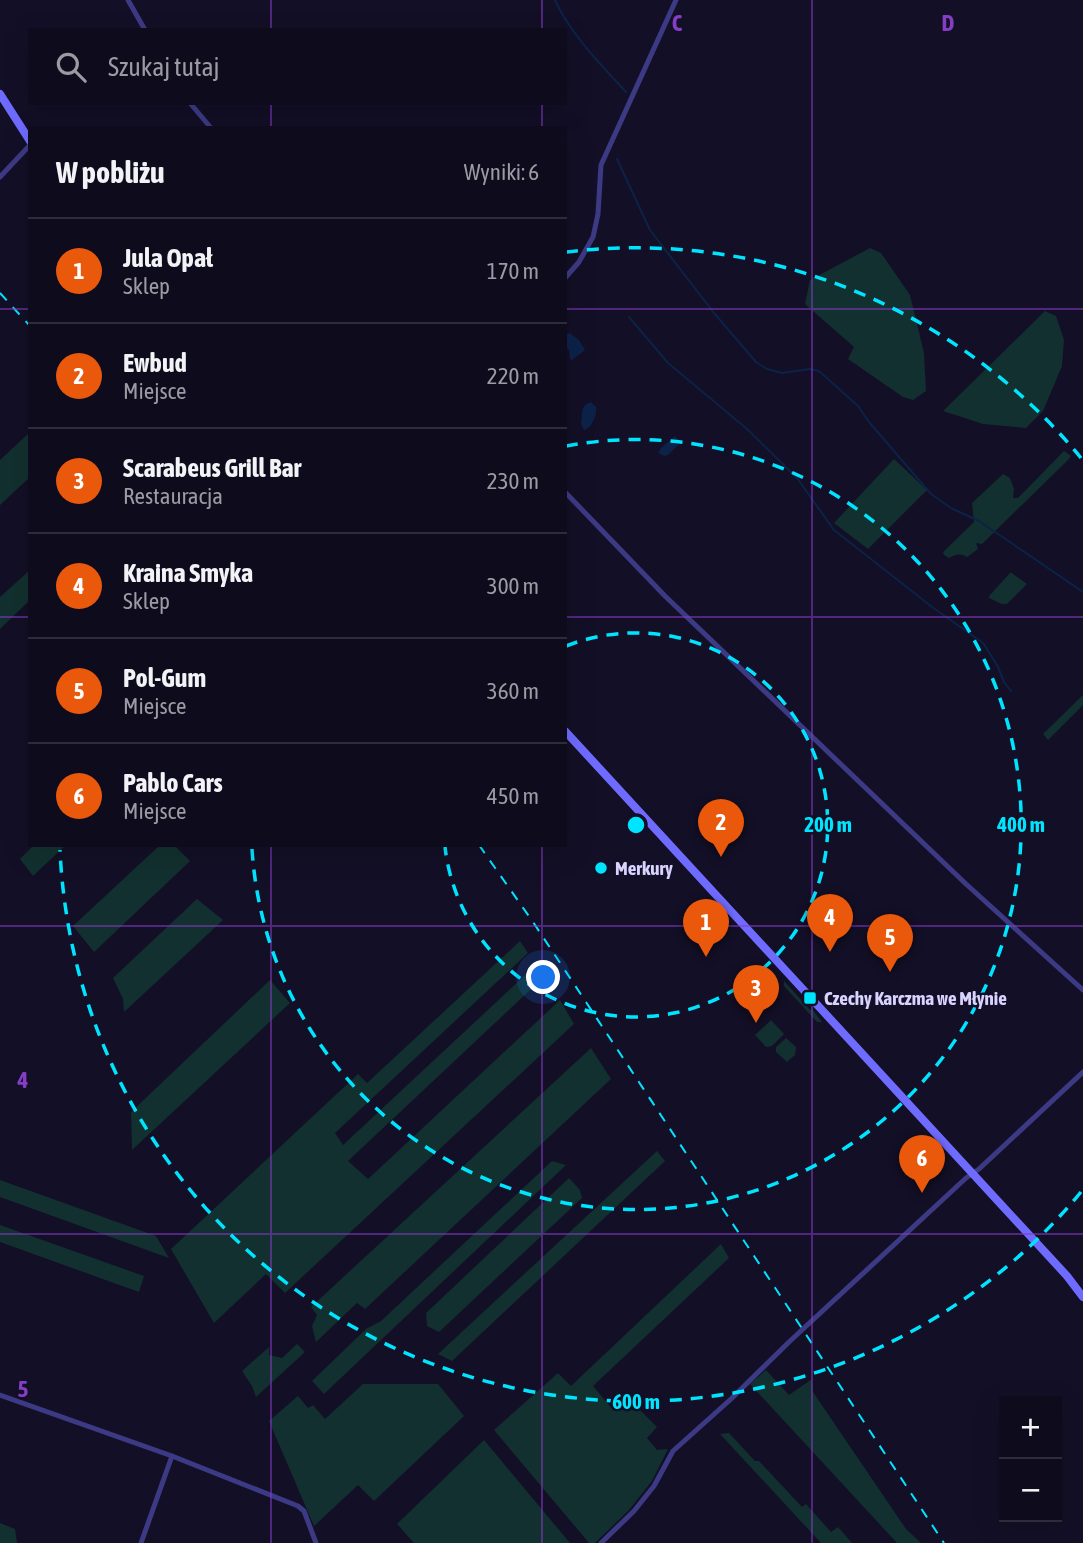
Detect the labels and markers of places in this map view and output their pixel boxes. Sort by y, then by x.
pin: 2 [698,799,744,857]
centre of rings [624,813,648,837]
place label: Merkury [615,857,673,879]
marker: Merkury [593,860,609,876]
pin: 4 [807,894,853,952]
pin: 1 [683,899,729,957]
pin: 5 [867,914,913,972]
pin: 3 [733,965,779,1023]
place label: Czechy Karczma we Młynie [824,987,1007,1009]
marker: Czechy Karczma we Młynie [802,990,818,1006]
pin: 6 [899,1135,945,1193]

